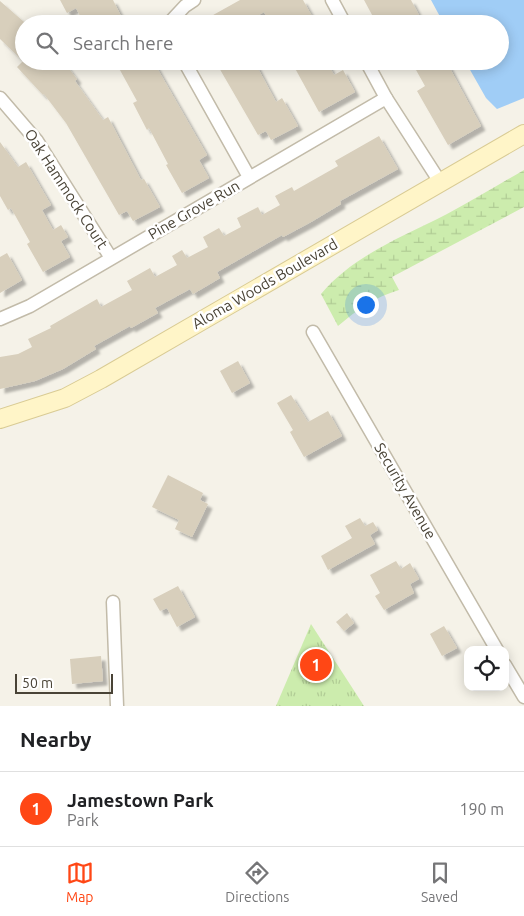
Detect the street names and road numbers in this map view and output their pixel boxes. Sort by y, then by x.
street label: Oak Hammock Court [21,126,112,252]
street label: Pine Grove Run [145,177,242,243]
street label: Aloma Woods Boulevard [189,235,340,332]
street label: Security Avenue [371,440,440,542]

